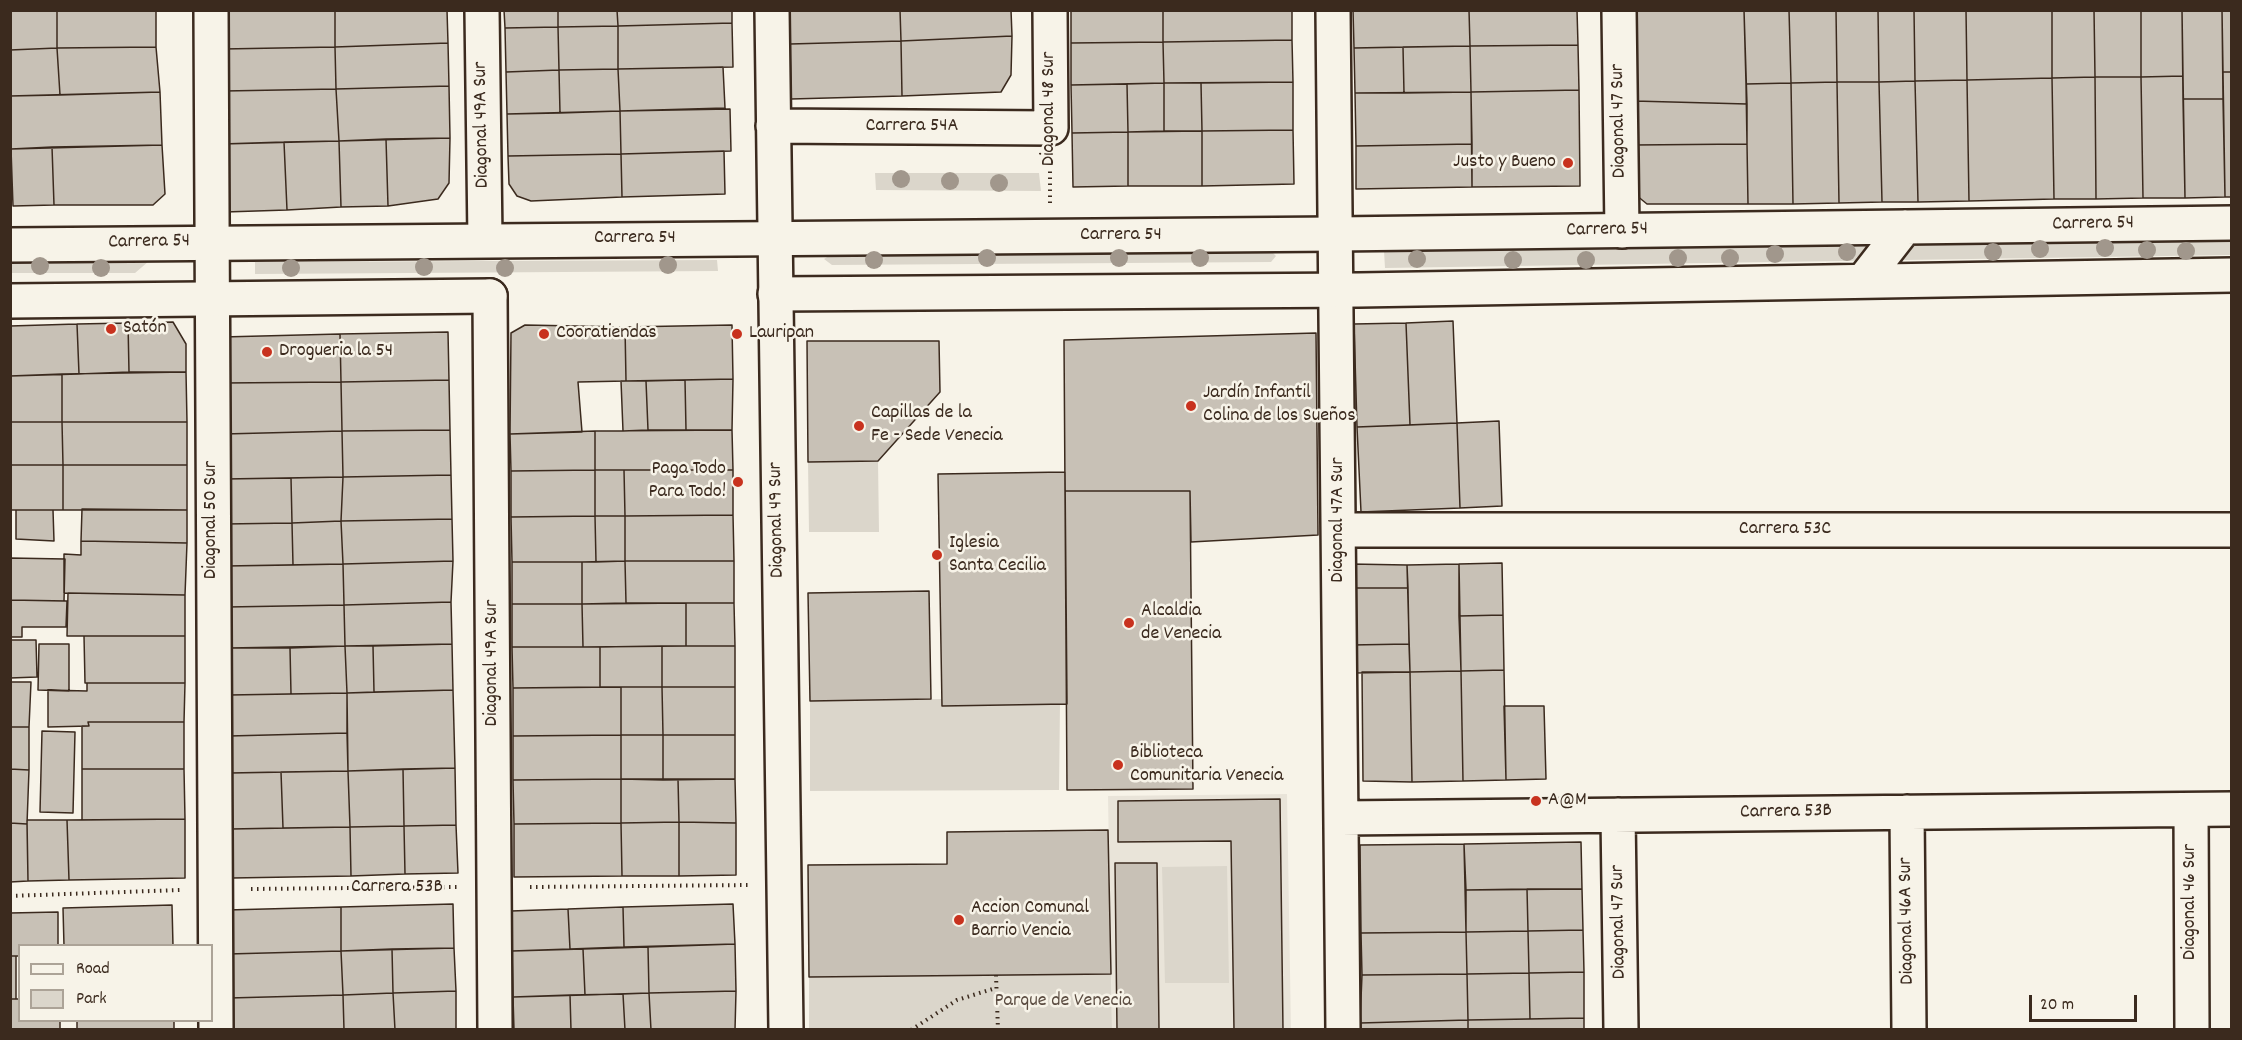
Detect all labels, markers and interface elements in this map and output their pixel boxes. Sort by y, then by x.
street label: Diagonal 48 Sur [1038,52,1062,166]
street label: Diagonal 49A Sur [470,61,496,189]
street label: Diagonal 47 Sur [1607,64,1633,178]
street label: Carrera 54A [866,115,958,139]
place label: Justo y Bueno [1453,151,1556,175]
marker: Justo y Bueno [1561,156,1575,170]
street label: Carrera 54 [2052,212,2134,238]
street label: Carrera 54 [1566,218,1648,244]
street label: Carrera 54 [1080,224,1162,248]
street label: Carrera 54 [594,227,676,251]
street label: Carrera 54 [108,230,190,256]
place label: Satón [123,317,167,341]
marker: Satón [104,322,118,336]
place label: Cooratiendas [556,322,657,346]
place label: Lauripan [749,322,814,346]
marker: Cooratiendas [537,327,551,341]
marker: Lauripan [730,327,744,341]
place label: Drogueria la 54 [279,340,393,364]
marker: Drogueria la 54 [260,345,274,359]
place label: Jardín Infantil Colina de los Sueños [1203,382,1356,429]
marker: Jardín Infantil Colina de los Sueños [1184,399,1198,413]
place label: Capillas de la Fe - Sede Venecia [871,402,1003,449]
marker: Capillas de la Fe - Sede Venecia [852,419,866,433]
street label: Diagonal 47A Sur [1327,457,1351,583]
place label: Paga Todo Para Todo! [648,458,726,505]
street label: Diagonal 50 Sur [200,461,224,579]
street label: Diagonal 49 Sur [765,462,791,578]
marker: Paga Todo Para Todo! [731,475,745,489]
street label: Carrera 53C [1739,518,1831,542]
place label: Iglesia Santa Cecilia [949,532,1046,579]
marker: Iglesia Santa Cecilia [930,548,944,562]
street label: Diagonal 49A Sur [481,600,505,726]
place label: Alcaldia de Venecia [1141,600,1221,647]
marker: Alcaldia de Venecia [1122,616,1136,630]
place label: Biblioteca Comunitaria Venecia [1130,742,1283,789]
marker: Biblioteca Comunitaria Venecia [1111,758,1125,772]
place label: A@M [1548,789,1587,813]
marker: A@M [1529,794,1543,808]
street label: Carrera 53B [1740,800,1832,826]
street label: Diagonal 46 Sur [2179,844,2203,960]
street label: Diagonal 46A Sur [1895,857,1921,985]
street label: Diagonal 47 Sur [1607,865,1633,979]
street label: Carrera 53B [351,876,443,900]
place label: Accion Comunal Barrio Vencia [971,897,1089,944]
marker: Accion Comunal Barrio Vencia [952,913,966,927]
legend [18,944,213,1022]
text: Road [76,957,110,982]
scale bar [2032,983,2140,1021]
text: Park [76,987,107,1012]
park label: Parque de Venecia [994,990,1132,1014]
text: 20 m [2040,993,2074,1018]

